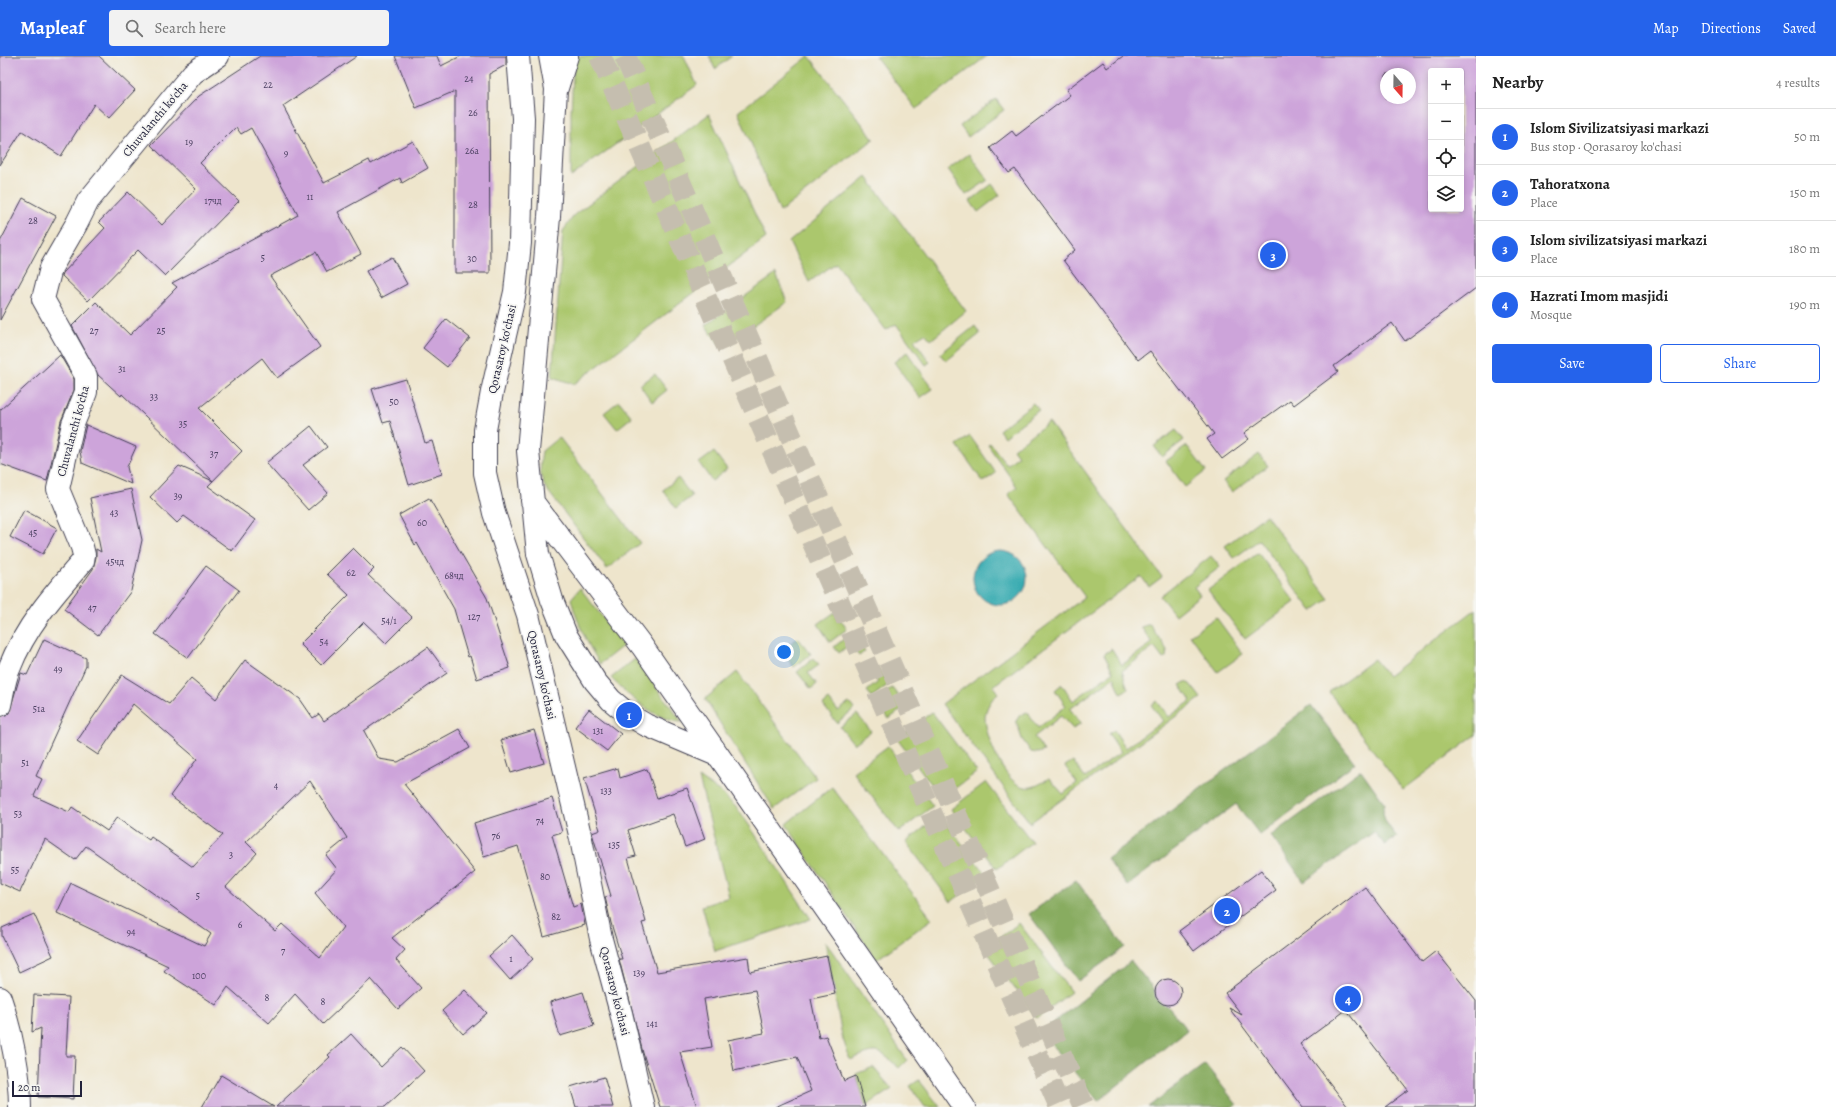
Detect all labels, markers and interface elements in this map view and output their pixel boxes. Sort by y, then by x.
search box [109,10,389,46]
text: Mapleaf [20,15,85,41]
icon: search [123,17,145,39]
text: Search here [155,18,226,38]
text: Map [1653,19,1679,38]
text: Directions [1701,19,1761,38]
text: Saved [1783,19,1816,38]
north arrow [1380,68,1416,104]
map controls [1428,68,1464,212]
button: + [1428,68,1464,104]
text: Nearby [1492,71,1543,94]
house number: 24 [464,72,474,85]
text: 4 results [1776,74,1820,91]
street label: Chuvalanchi ko'cha [119,78,191,160]
house number: 22 [263,78,273,91]
button: − [1428,104,1464,140]
house number: 26 [468,106,478,119]
text: Islom Sivilizatsiyasi markazi [1530,118,1709,138]
text: 1 [1503,128,1507,145]
text: 50 m [1794,128,1820,145]
house number: 19 [185,135,193,148]
text: Bus stop · Qorasaroy ko'chasi [1530,138,1682,155]
button: locate [1428,140,1464,176]
house number: 26a [465,144,479,157]
house number: 9 [284,146,289,159]
text: Tahoratxona [1530,174,1610,194]
button: layers [1428,176,1464,212]
text: 2 [1502,184,1508,201]
text: 150 m [1790,184,1820,201]
house number: 11 [307,190,314,203]
house number: 17чд [204,194,222,207]
text: Place [1530,194,1558,211]
house number: 28 [468,198,478,211]
house number: 28 [28,214,38,227]
text: Islom sivilizatsiyasi markazi [1530,230,1707,250]
pin: 3 [1260,240,1286,270]
text: 3 [1502,240,1508,257]
text: 180 m [1789,240,1820,257]
text: Place [1530,250,1558,267]
house number: 5 [261,251,265,264]
house number: 30 [467,252,477,265]
text: Hazrati Imom masjidi [1530,286,1668,306]
text: 4 [1502,296,1508,313]
text: 190 m [1789,296,1820,313]
street label: Qorasaroy ko'chasi [484,303,520,395]
text: Mosque [1530,306,1572,323]
house number: 27 [90,324,99,337]
house number: 25 [156,324,166,337]
button: Save [1492,344,1652,383]
button: Share [1660,344,1820,383]
house number: 31 [118,362,126,375]
street label: Chuvalanchi ko'cha [53,383,93,478]
house number: 33 [150,390,158,403]
house number: 50 [389,395,399,408]
house number: 35 [179,417,187,430]
house number: 37 [210,447,219,460]
house number: 39 [174,489,183,502]
house number: 43 [110,506,118,519]
house number: 60 [417,516,427,529]
house number: 45 [29,526,37,539]
house number: 45чд [106,555,124,568]
house number: 62 [346,566,356,579]
house number: 68чд [444,569,464,582]
house number: 47 [88,601,97,614]
house number: 127 [468,610,481,623]
house number: 54/1 [381,614,397,627]
street label: Qorasaroy ko'chasi [524,629,560,721]
house number: 54 [320,635,329,648]
your location [774,642,794,662]
house number: 49 [53,662,63,675]
pin: 1 [616,700,642,730]
house number: 51a [33,702,46,715]
house number: 131 [593,724,604,737]
house number: 51 [21,756,29,769]
house number: 4 [274,779,279,792]
house number: 133 [600,784,612,797]
house number: 53 [14,807,22,820]
house number: 74 [536,814,545,827]
house number: 76 [492,829,501,842]
house number: 135 [608,838,620,851]
house number: 3 [229,848,233,861]
house number: 55 [11,863,19,876]
house number: 80 [540,870,550,883]
house number: 5 [196,889,200,902]
pin: 2 [1214,896,1240,926]
house number: 82 [551,910,561,923]
house number: 6 [238,918,243,931]
house number: 94 [126,925,136,938]
house number: 7 [281,944,286,957]
street label: Qorasaroy ko'chasi [596,945,634,1037]
house number: 1 [509,952,513,965]
house number: 139 [633,966,646,979]
house number: 100 [192,969,206,982]
pin: 4 [1335,984,1361,1014]
house number: 8 [265,991,270,1004]
house number: 8 [321,995,326,1008]
house number: 141 [646,1017,658,1030]
scale bar [12,1079,82,1098]
text: 20 m [18,1080,40,1095]

